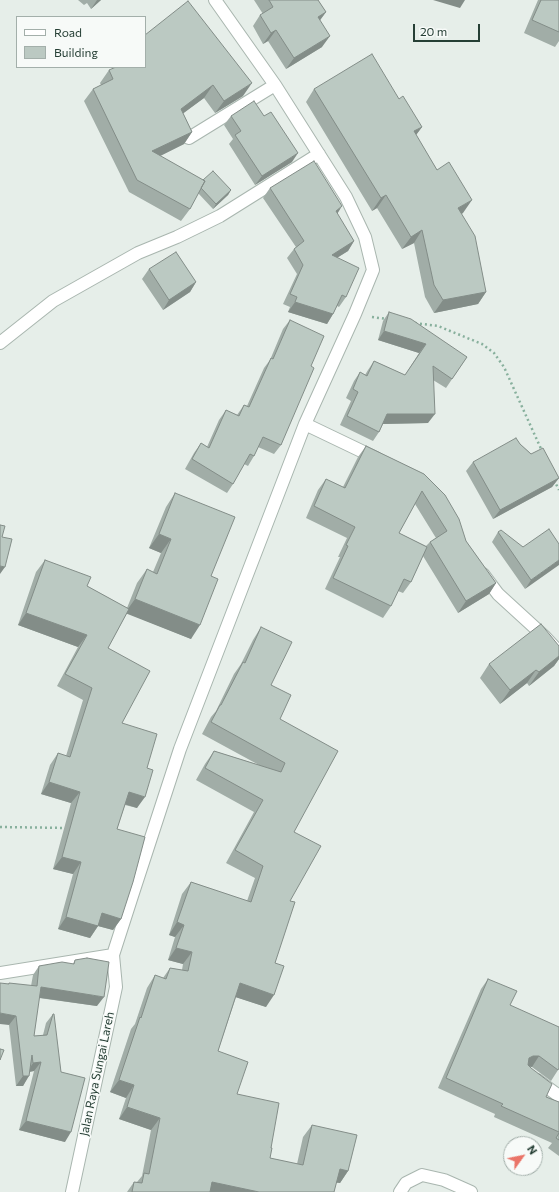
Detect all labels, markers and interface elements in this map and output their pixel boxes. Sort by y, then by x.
legend [16,16,146,68]
scale bar [415,16,482,42]
text: 20 m [420,24,447,38]
text: Road [54,25,82,39]
text: Building [54,45,98,59]
street label: Jalan Raya Sungai Lareh [77,1011,117,1137]
north arrow [503,1136,543,1176]
text: N [525,1143,540,1157]

